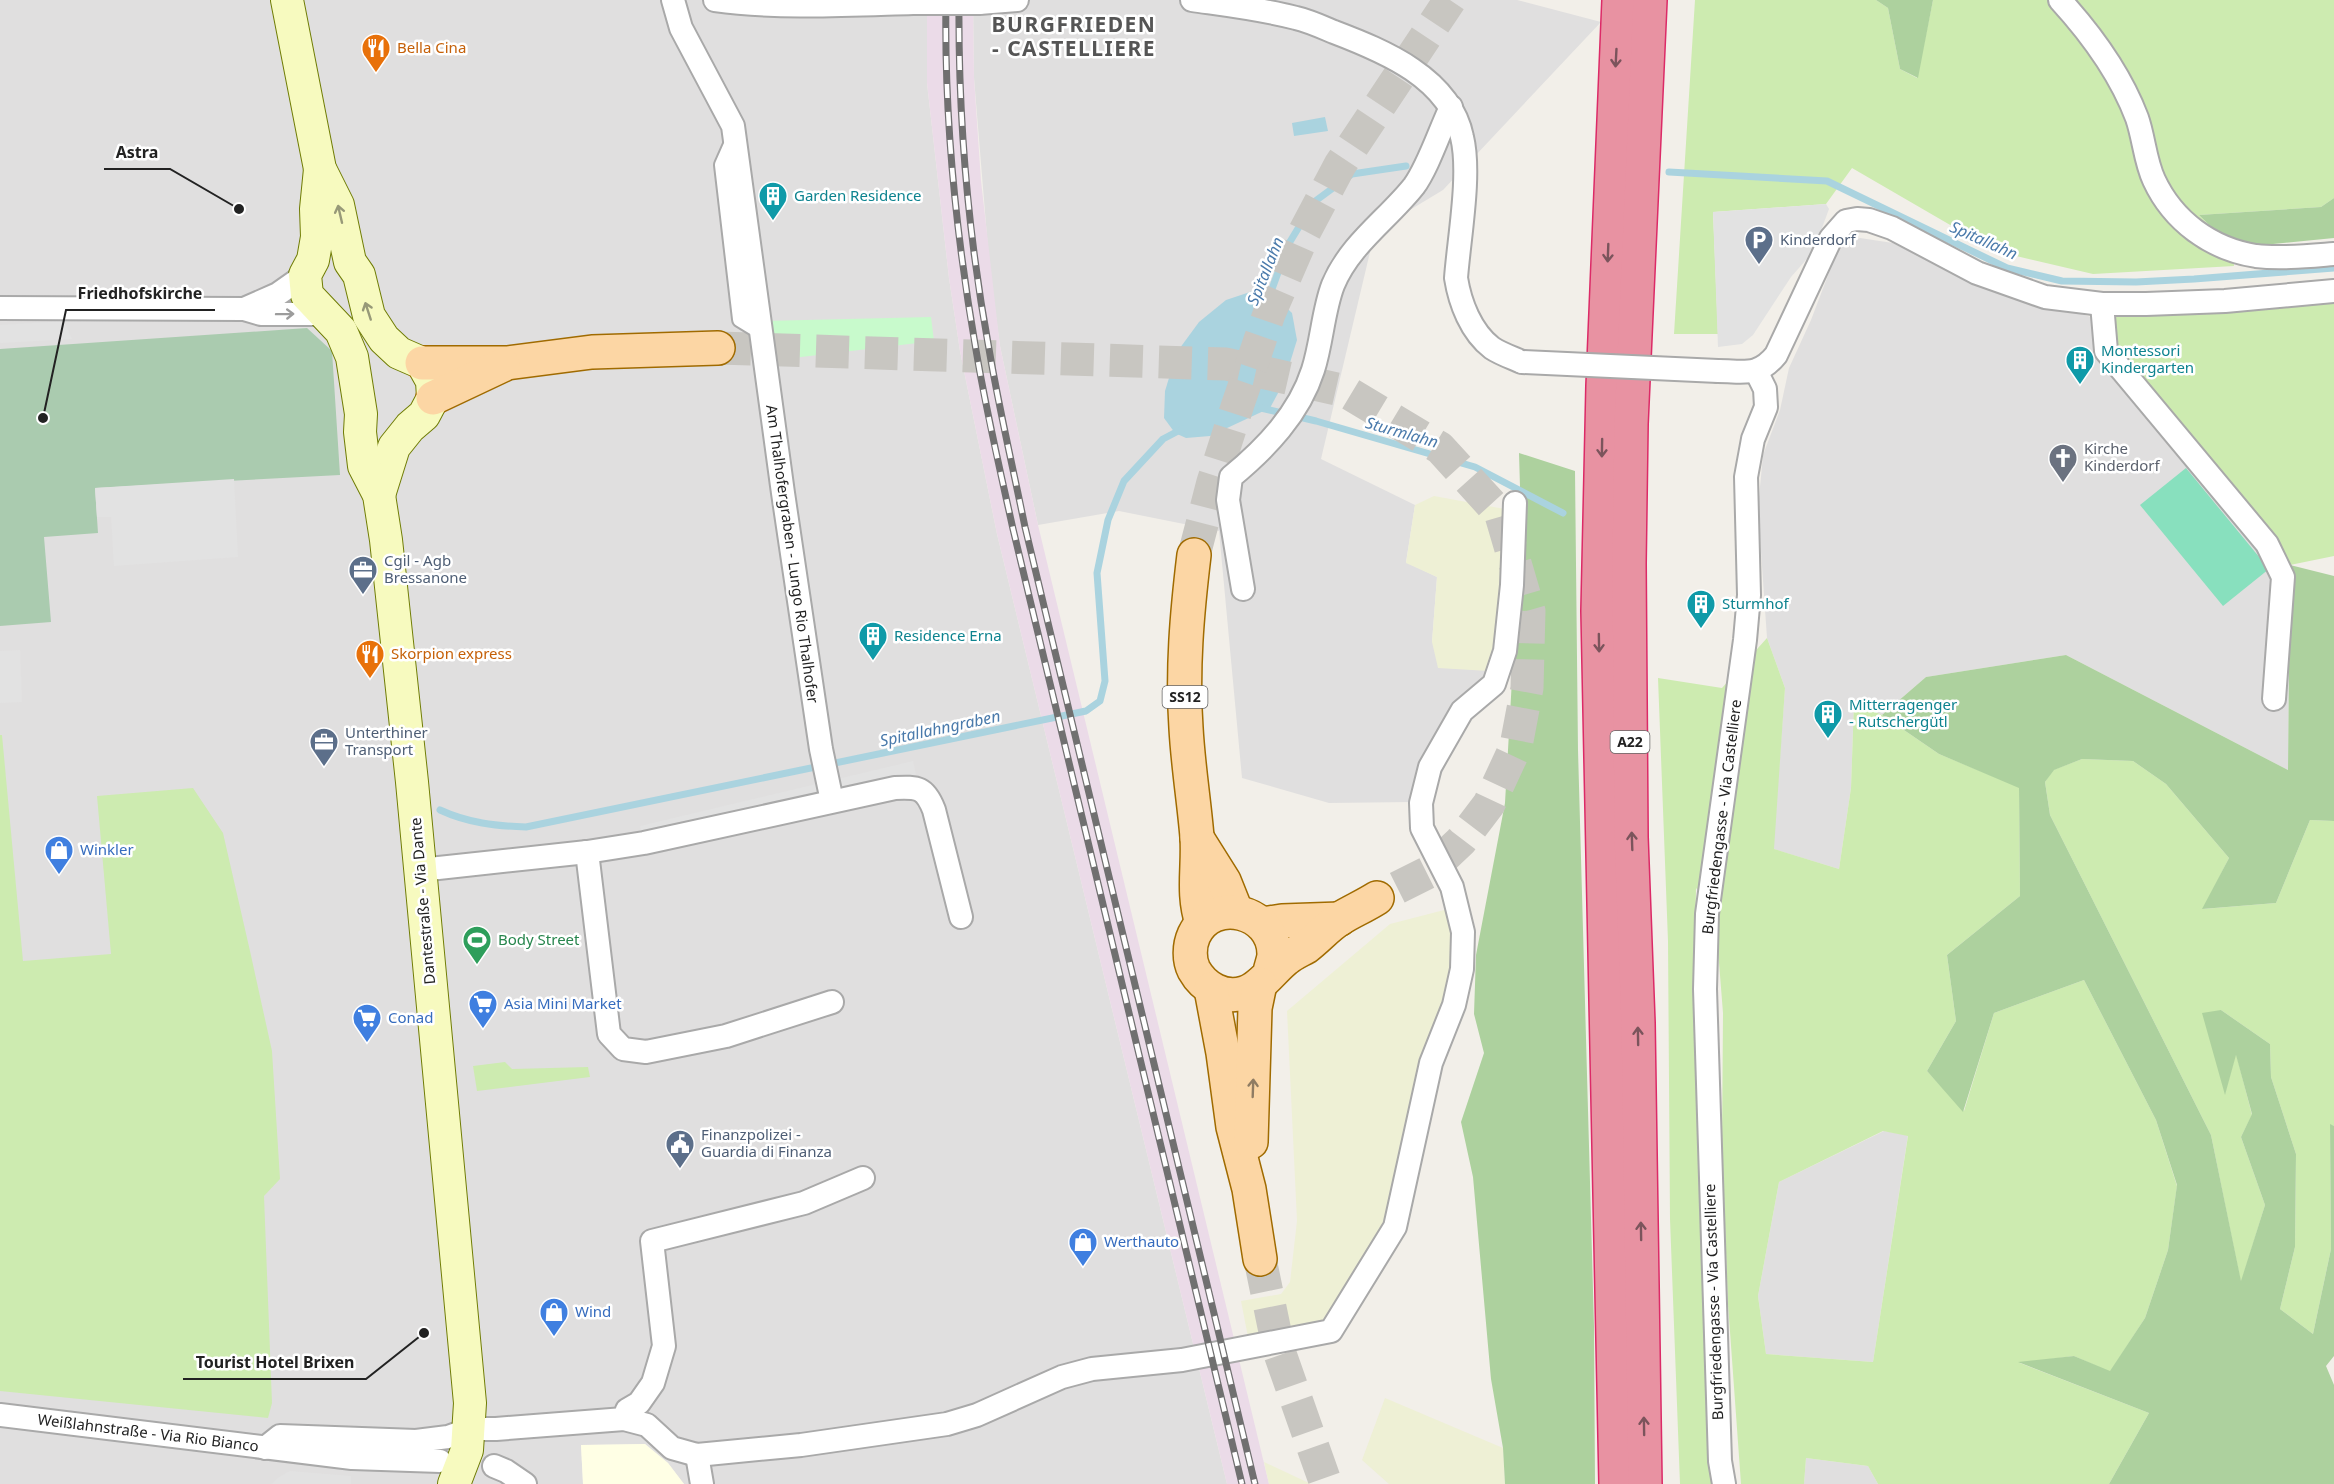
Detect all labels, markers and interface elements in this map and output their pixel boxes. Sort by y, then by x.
district label: BURGFRIEDEN - CASTELLIERE [992,10,1156,62]
restaurant icon: Bella Cina [360,32,392,74]
place label: Bella Cina [397,37,466,57]
one-way arrow [1610,48,1621,68]
callout: Astra [104,135,170,169]
text: Astra [116,141,158,163]
building icon: Garden Residence [757,180,789,222]
place label: Garden Residence [794,185,922,205]
one-way arrow [334,204,345,224]
water label: Spitallahn [1947,215,2021,265]
parking icon: Kinderdorf [1743,224,1775,266]
place label: Kinderdorf [1780,229,1857,249]
water label: Spitallahn [1241,234,1289,308]
one-way arrow [1603,243,1614,263]
callout: Friedhofskirche [66,276,215,310]
text: Friedhofskirche [78,282,202,304]
one-way arrow [362,302,373,321]
one-way arrow [274,308,294,320]
place label: Montessori Kindergarten [2101,340,2194,377]
building icon: Montessori Kindergarten [2064,344,2096,386]
street label: Am Thalhofergraben - Lungo Rio Thalhofer [762,403,824,704]
water label: Sturmlahn [1363,411,1441,453]
one-way arrow [1596,438,1608,458]
place label: Kirche Kinderdorf [2084,438,2161,475]
church icon: Kirche Kinderdorf [2047,442,2079,484]
place label: Cgil - Agb Bressanone [384,550,467,587]
office icon: Cgil - Agb Bressanone [347,554,379,596]
building icon: Sturmhof [1685,588,1717,630]
place label: Sturmhof [1722,593,1789,613]
building icon: Residence Erna [857,620,889,662]
place label: Residence Erna [894,625,1002,645]
one-way arrow [1593,633,1605,653]
restaurant icon: Skorpion express [354,638,386,680]
place label: Skorpion express [391,643,512,663]
road number: SS12 [1162,686,1208,708]
place label: Mitterragenger - Rutschergütl [1849,694,1957,731]
street label: Burgfriedengasse - Via Castelliere [1697,698,1745,936]
building icon: Mitterragenger - Rutschergütl [1812,698,1844,740]
water label: Spitallahngraben [878,704,1002,752]
place label: Unterthiner Transport [345,722,428,759]
office icon: Unterthiner Transport [308,726,340,768]
road number: A22 [1610,731,1650,753]
street label: Dantestraße - Via Dante [405,817,439,985]
one-way arrow [1626,831,1637,851]
shop icon: Winkler [43,834,75,876]
place label: Winkler [80,839,134,859]
sports icon: Body Street [461,924,493,966]
place label: Body Street [498,929,580,949]
supermarket icon: Asia Mini Market [467,988,499,1030]
place label: Asia Mini Market [504,993,622,1013]
supermarket icon: Conad [351,1002,383,1044]
place label: Conad [388,1007,433,1027]
one-way arrow [1632,1026,1644,1046]
one-way arrow [1247,1079,1258,1099]
place label: Finanzpolizei - Guardia di Finanza [701,1124,832,1161]
public building icon: Finanzpolizei - Guardia di Finanza [664,1128,696,1170]
street label: Burgfriedengasse - Via Castelliere [1699,1183,1727,1421]
one-way arrow [1635,1221,1647,1241]
shop icon: Werthauto [1067,1226,1099,1268]
place label: Werthauto [1104,1231,1179,1251]
shop icon: Wind [538,1296,570,1338]
place label: Wind [575,1301,611,1321]
callout: Tourist Hotel Brixen [183,1345,366,1379]
text: Tourist Hotel Brixen [196,1351,354,1373]
street label: Weißlahnstraße - Via Rio Bianco [36,1409,260,1456]
one-way arrow [1639,1416,1650,1436]

